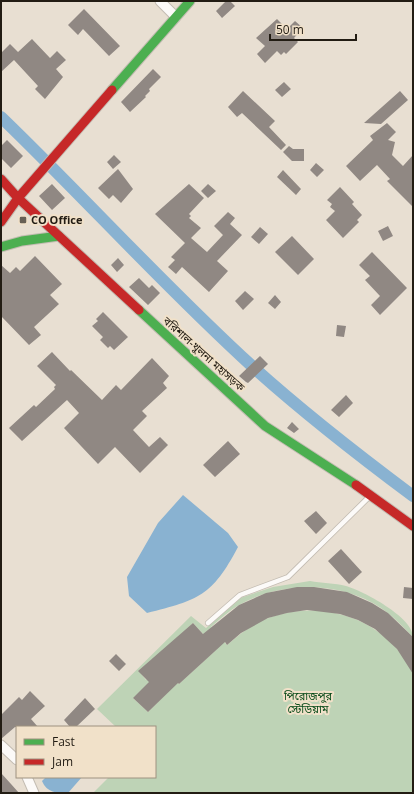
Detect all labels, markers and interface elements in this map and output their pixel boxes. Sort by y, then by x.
scale bar [270,16,356,42]
text: 50 m [276,21,304,38]
place label: CO Office [31,212,83,227]
marker: CO Office [18,215,28,225]
street label: বরিশাল-খুলনা মহাসড়ক [160,312,248,394]
park label: পিরোজপুর স্টেডিয়াম [283,688,333,716]
legend [16,726,156,778]
text: Fast [52,733,75,750]
text: Jam [51,753,73,770]

